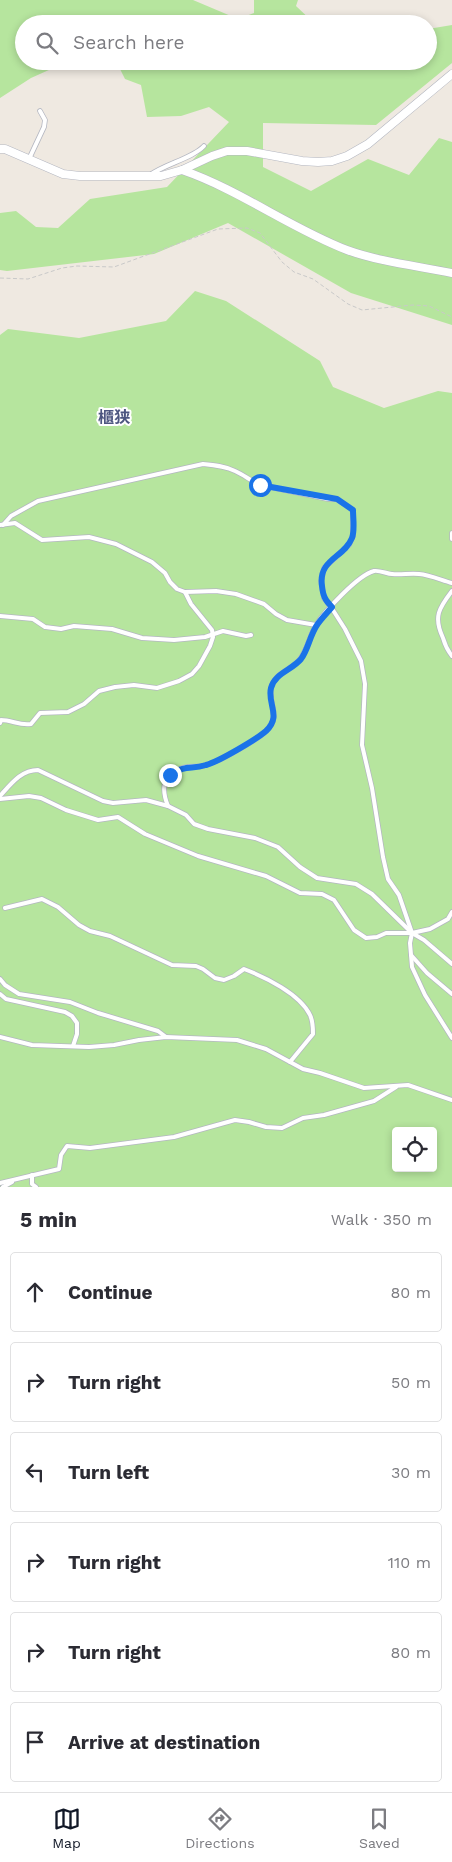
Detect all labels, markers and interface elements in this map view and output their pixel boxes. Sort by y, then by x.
search box [15,15,437,70]
icon: search [33,29,61,57]
text: Search here [73,31,184,54]
district label: 櫃狭 [98,408,131,427]
route start [249,474,272,497]
route end [159,764,182,787]
map controls [392,1127,437,1172]
button: locate [392,1127,437,1172]
text: 5 min [20,1207,77,1232]
text: Walk · 350 m [331,1210,432,1229]
icon: ahead [21,1278,49,1306]
text: Continue [68,1281,152,1304]
text: 80 m [390,1283,431,1302]
icon: right [21,1368,49,1396]
text: Turn right [68,1371,161,1394]
text: 50 m [391,1373,431,1392]
icon: left [21,1458,49,1486]
text: Turn left [68,1461,149,1484]
text: 30 m [391,1463,431,1482]
icon: right [21,1548,49,1576]
text: Turn right [68,1551,161,1574]
text: 110 m [388,1553,431,1572]
icon: right [21,1638,49,1666]
text: Turn right [68,1641,161,1664]
text: 80 m [390,1643,431,1662]
icon: arrive [21,1728,49,1756]
text: Arrive at destination [68,1731,260,1754]
tab: Map [52,1805,81,1851]
tab: Directions [185,1805,255,1851]
tab: Saved [359,1805,400,1851]

